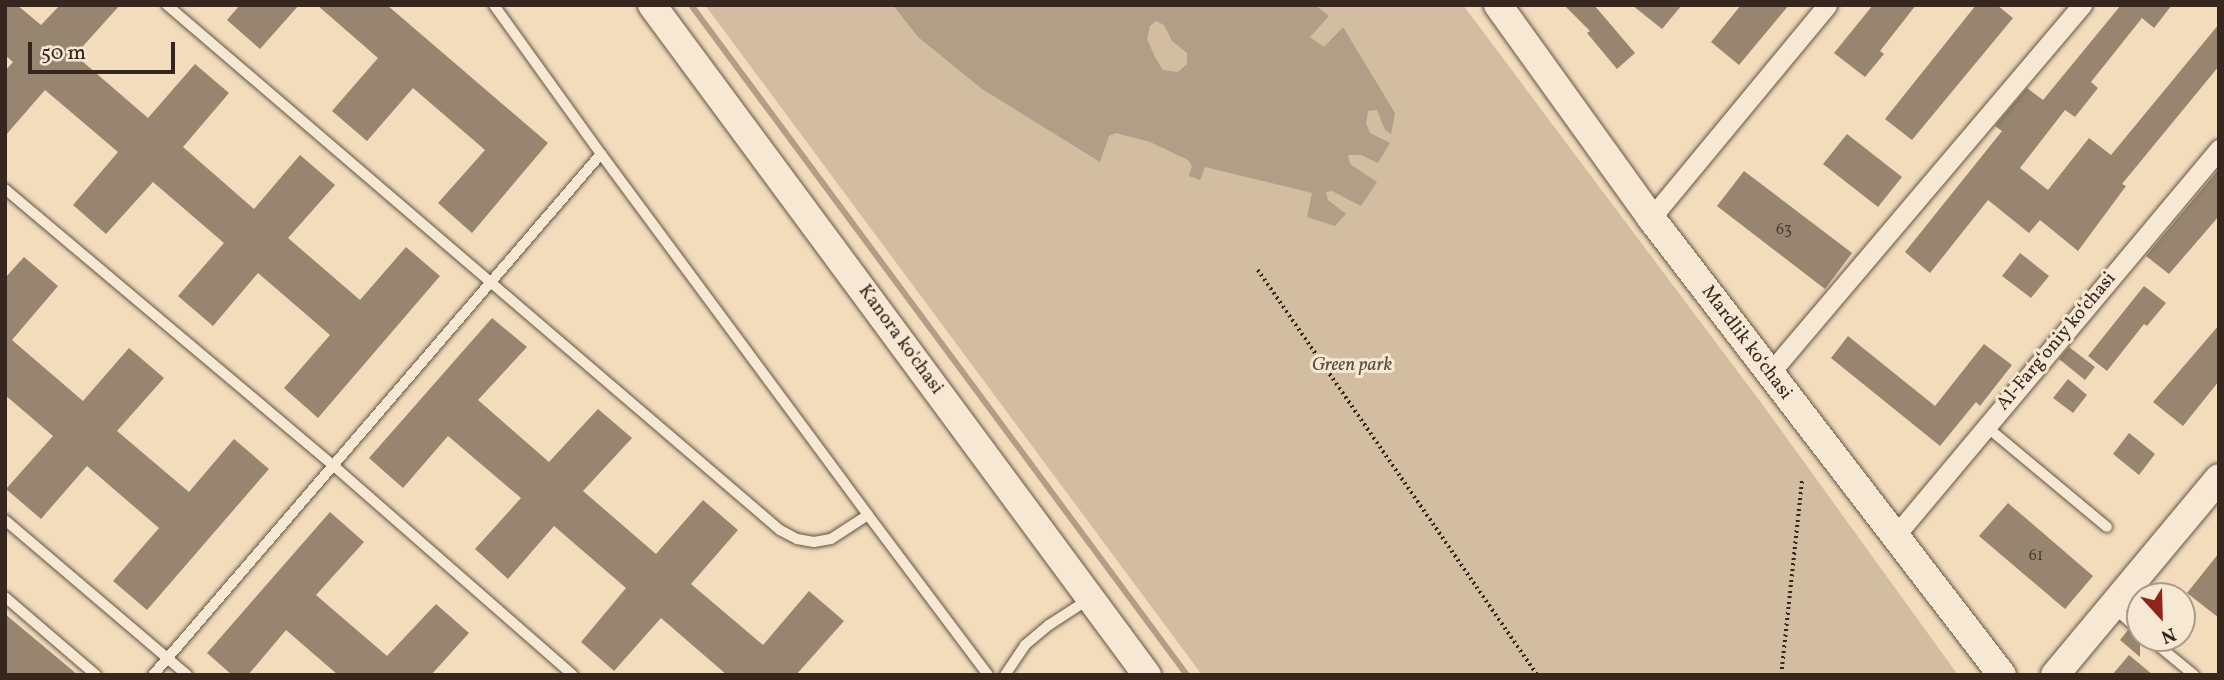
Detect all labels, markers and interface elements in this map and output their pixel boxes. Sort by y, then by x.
scale bar [32,28,178,72]
text: 50 m [41,39,86,68]
house number: 63 [1776,220,1792,240]
street label: Al-Farg‘oniy ko‘chasi [1992,268,2122,416]
street label: Kanora ko'chasi [853,281,947,399]
street label: Mardlik ko‘chasi [1696,281,1796,405]
park label: Green park [1312,355,1392,377]
house number: 61 [2029,546,2043,566]
north arrow [2126,582,2196,652]
text: N [2157,620,2179,649]

